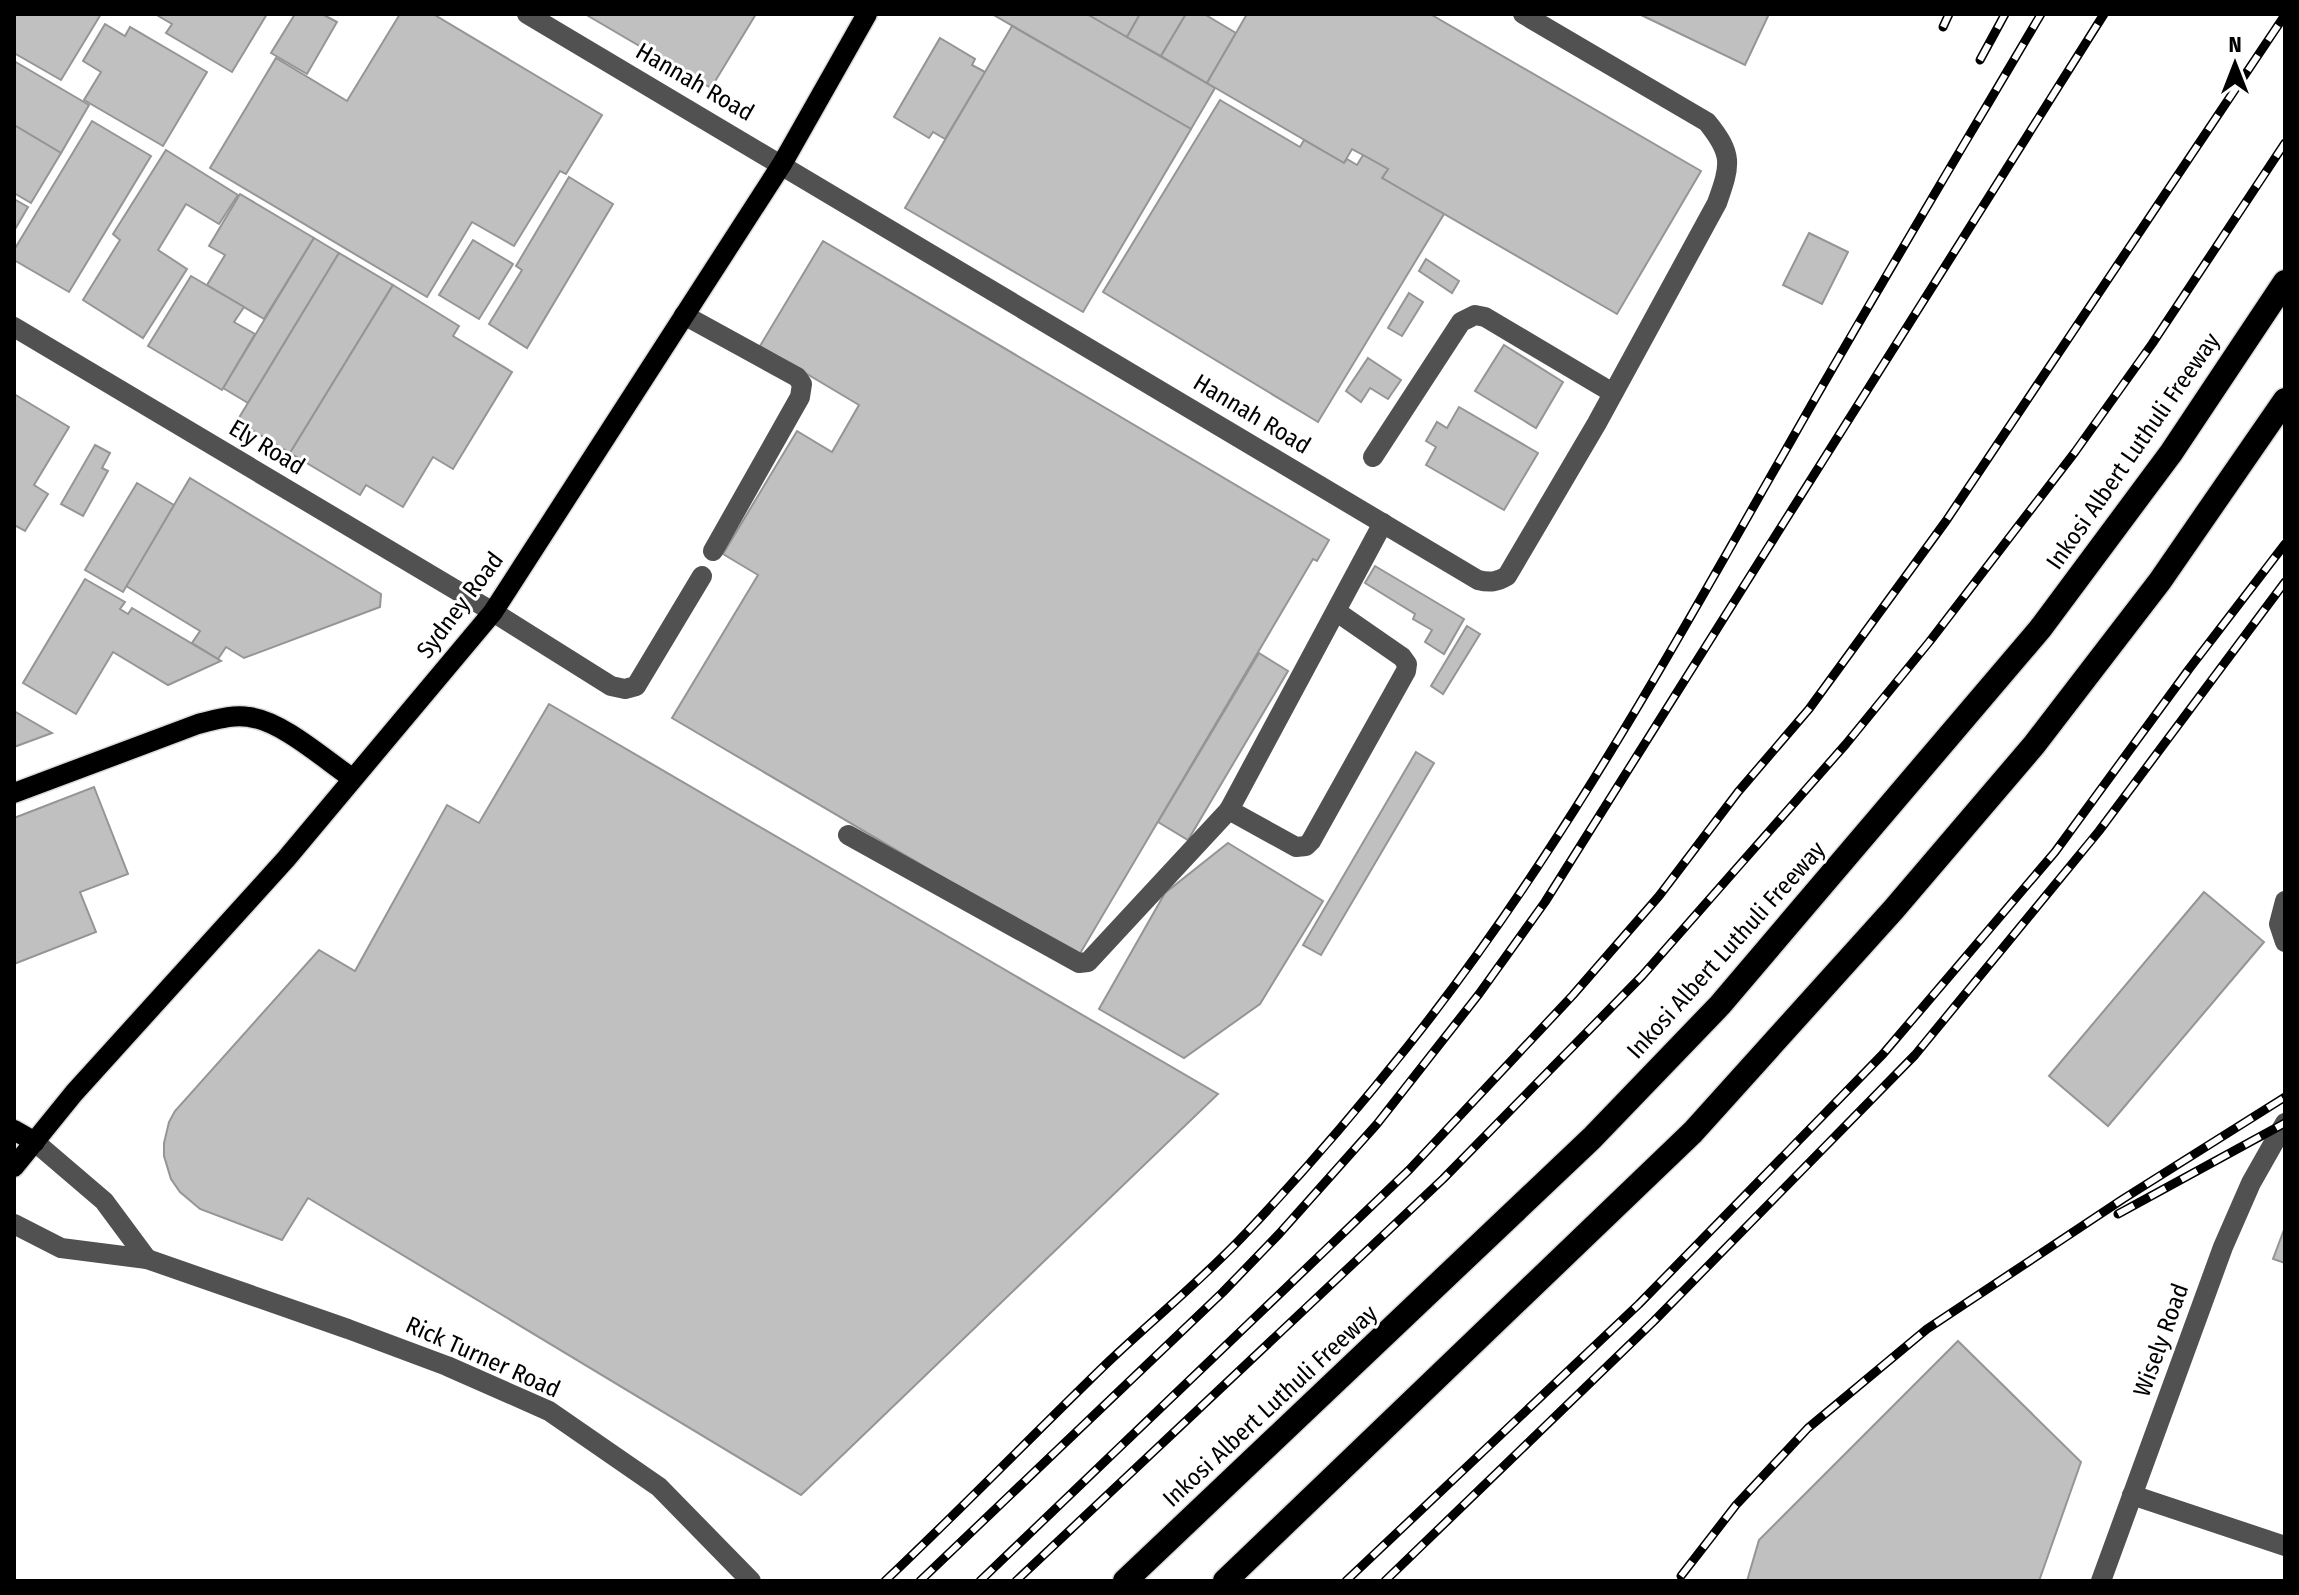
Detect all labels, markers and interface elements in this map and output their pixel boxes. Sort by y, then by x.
north arrow [2195,24,2275,104]
text: N [2228,31,2242,58]
street label: Hannah Road [631,37,759,127]
street label: Inkosi Albert Luthuli Freeway [2041,327,2226,575]
street label: Hannah Road [1188,368,1316,460]
street label: Ely Road [224,414,310,480]
street label: Sydney Road [411,546,509,664]
street label: Inkosi Albert Luthuli Freeway [1621,835,1831,1064]
street label: Wisely Road [2128,1280,2194,1400]
street label: Inkosi Albert Luthuli Freeway [1157,1299,1383,1513]
street label: Rick Turner Road [402,1311,564,1403]

